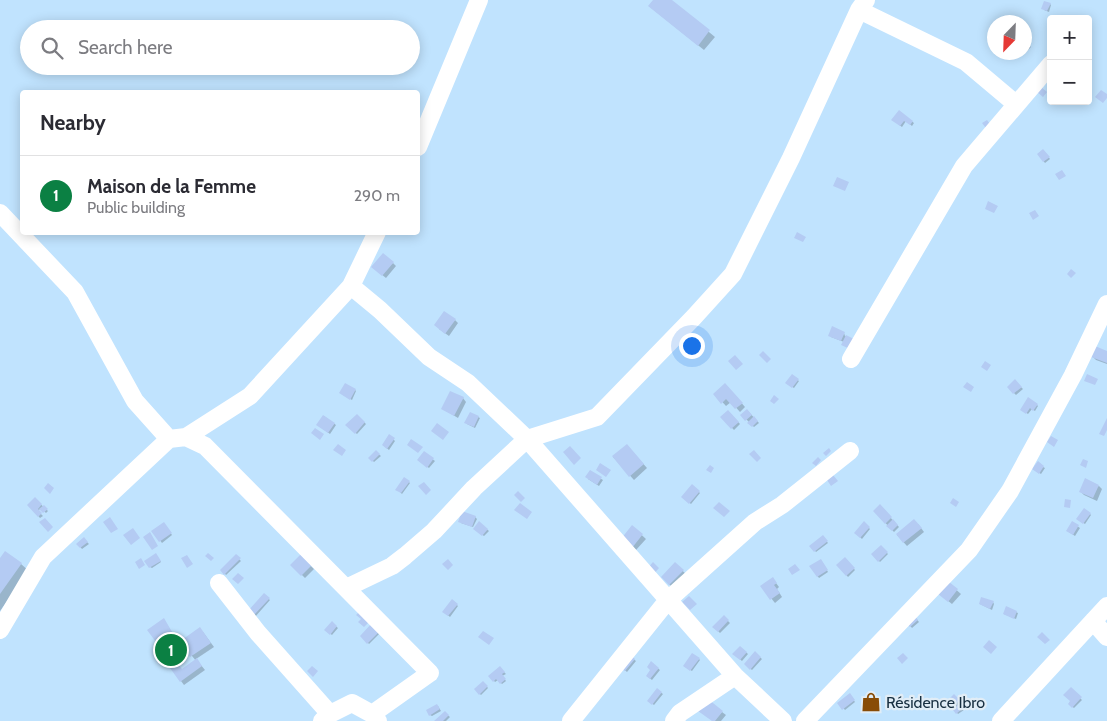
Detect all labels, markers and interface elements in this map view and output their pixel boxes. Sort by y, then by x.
north arrow [987,15,1032,60]
map controls [1047,15,1092,105]
button: + [1047,15,1092,60]
search box [20,20,420,75]
icon: search [38,34,66,62]
text: Search here [78,36,172,59]
button: − [1047,60,1092,105]
text: Nearby [40,110,106,135]
text: Maison de la Femme [87,175,256,198]
text: 1 [53,186,59,205]
text: 290 m [354,186,400,205]
text: Public building [87,198,185,217]
your location [679,333,705,359]
pin: 1 [155,631,187,669]
shop icon: Résidence Ibro [860,691,882,713]
place label: Résidence Ibro [886,693,985,712]

